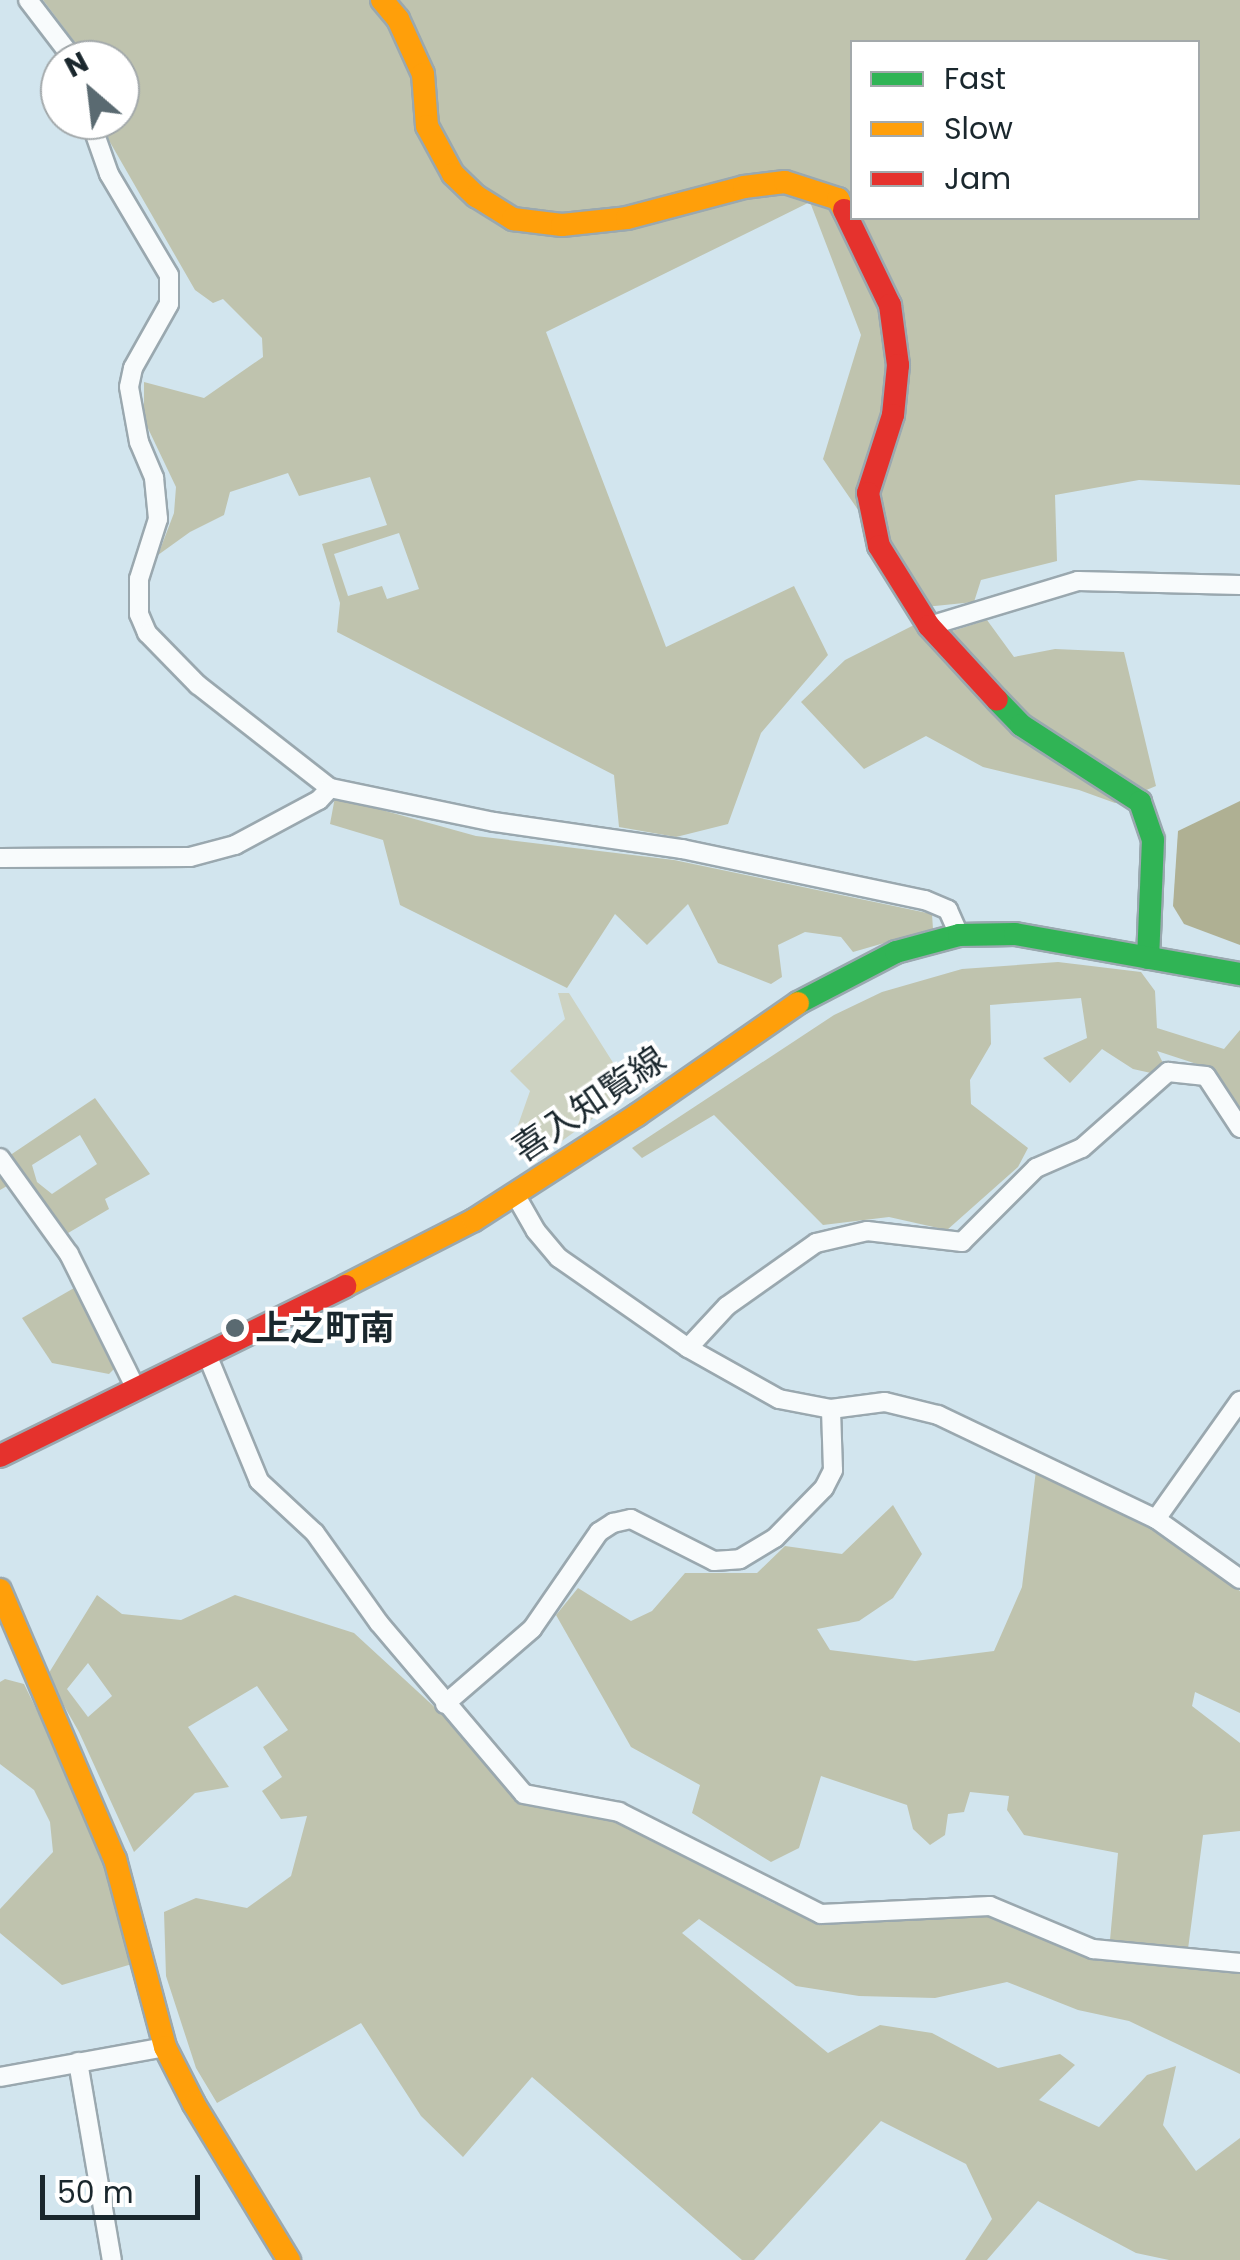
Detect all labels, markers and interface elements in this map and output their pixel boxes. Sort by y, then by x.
north arrow [40,40,140,140]
legend [850,40,1200,220]
text: N [58,43,95,87]
text: Fast [944,57,1006,100]
text: Slow [944,107,1013,150]
text: Jam [944,157,1011,200]
street label: 喜入知覧線 [505,1038,673,1170]
place label: 上之町南 [255,1307,395,1349]
marker: 上之町南 [224,1317,246,1339]
scale bar [45,2155,205,2217]
text: 50 m [57,2171,134,2214]

